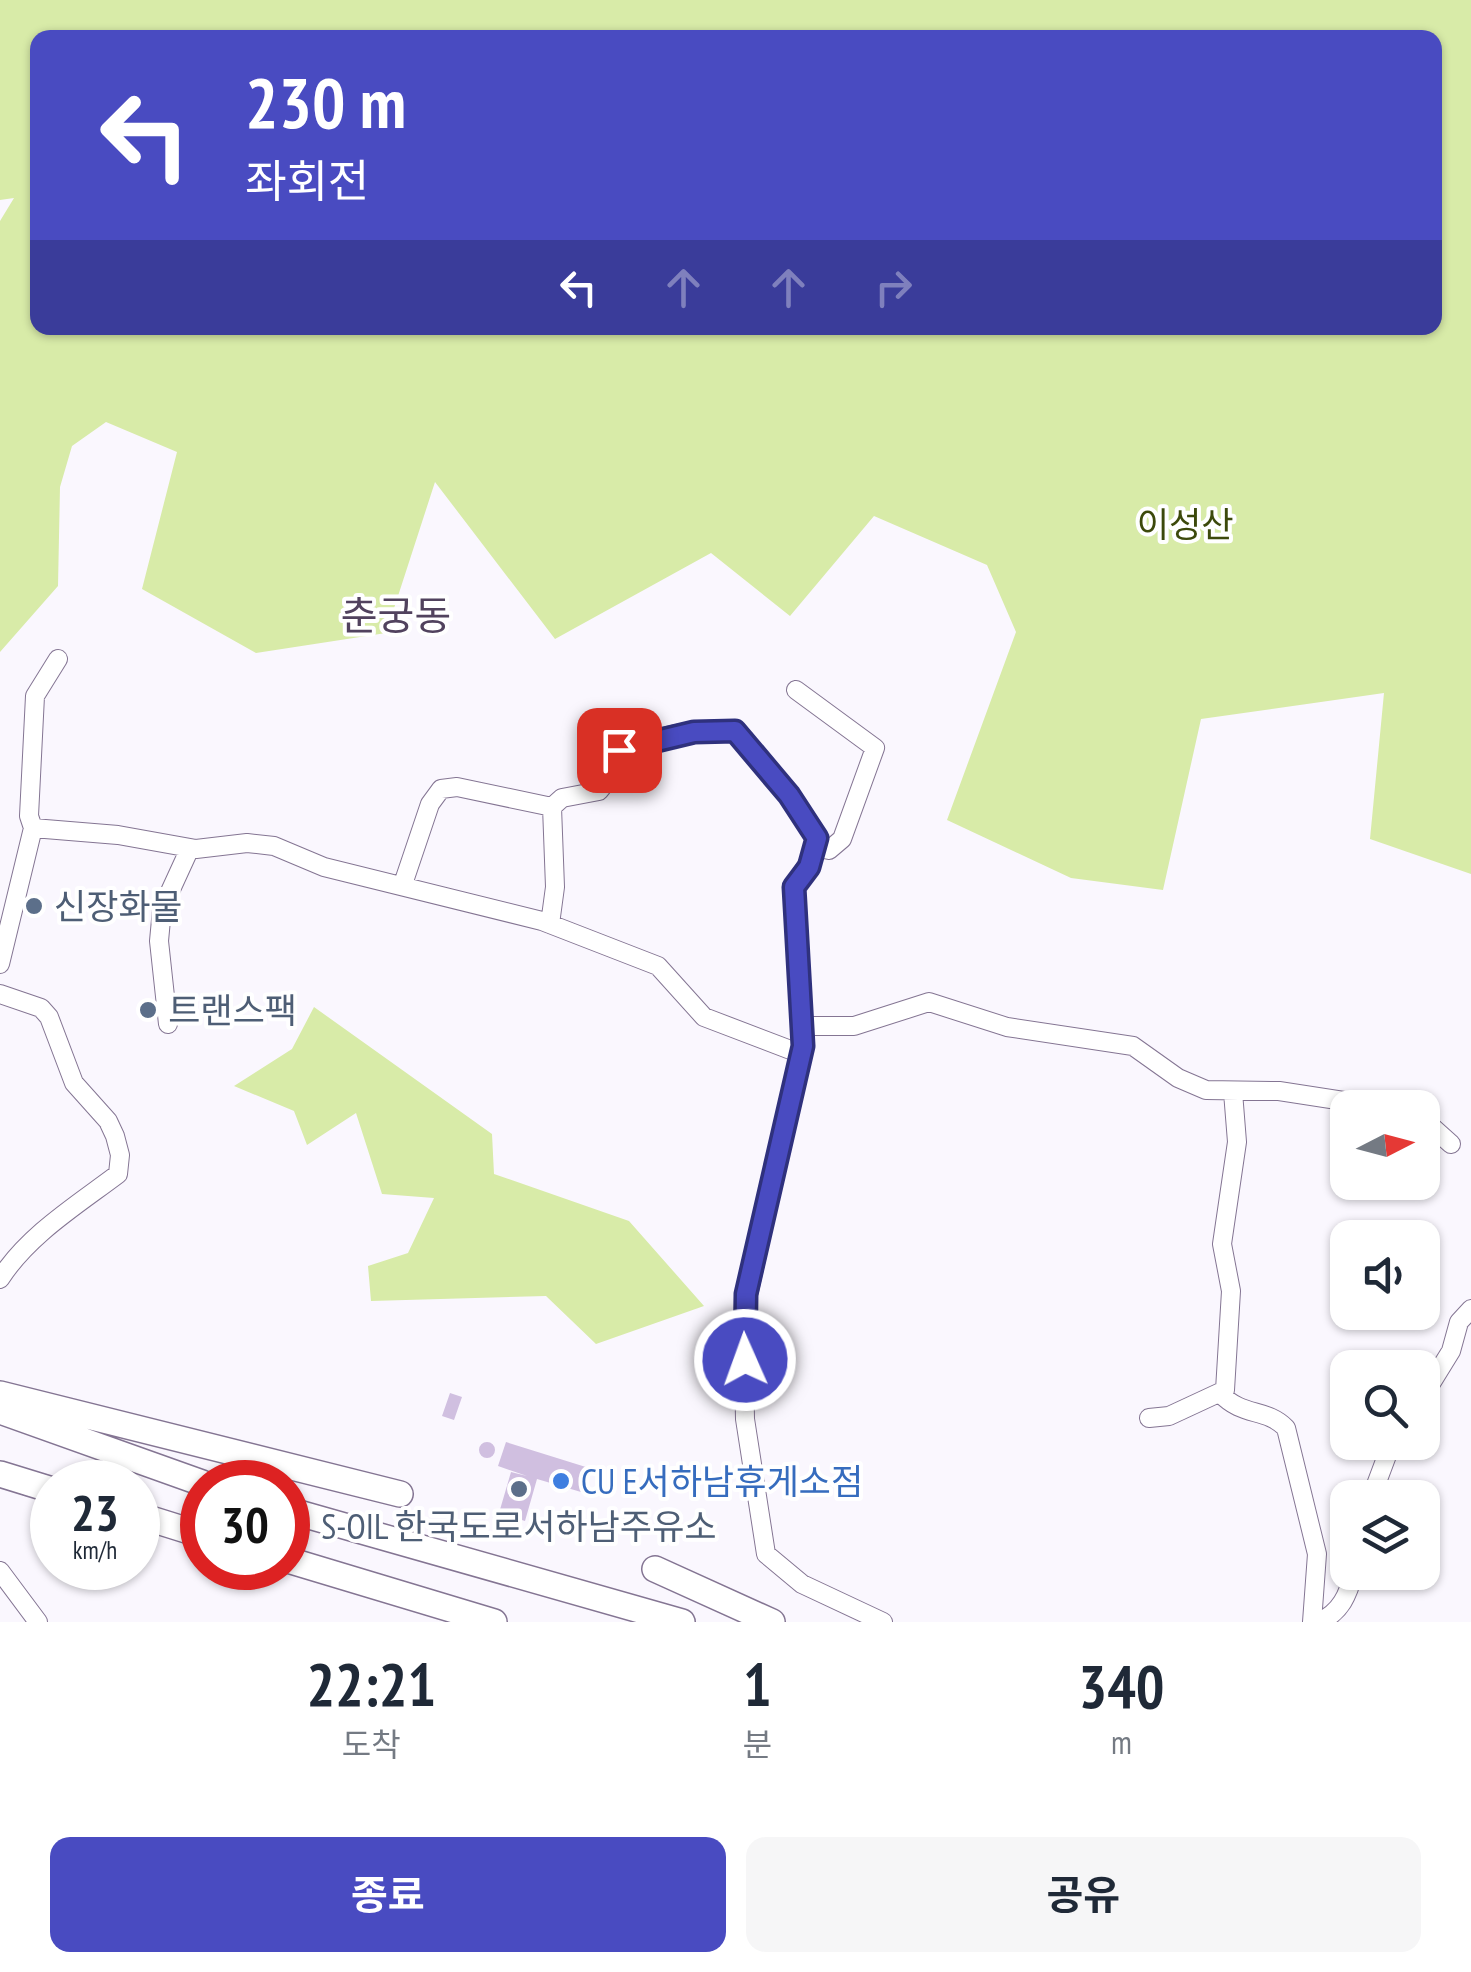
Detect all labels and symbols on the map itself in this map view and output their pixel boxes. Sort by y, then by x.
park label: 이성산 [1137,501,1233,547]
district label: 춘궁동 [341,589,451,641]
pin [577,708,662,793]
place label: 신장화물 [54,883,183,929]
marker: 신장화물 [23,895,45,917]
place label: 트랜스팩 [168,987,297,1033]
marker: 트랜스팩 [137,999,159,1021]
north arrow [1330,1090,1440,1200]
position arrow [693,1308,797,1412]
place label: CU E서하남휴게소점 [581,1458,863,1504]
speed limit sign: 30 [180,1460,310,1590]
marker: CU E서하남휴게소점 [550,1470,572,1492]
marker: S-OIL 한국도로서하남주유소 [508,1478,530,1500]
place label: S-OIL 한국도로서하남주유소 [321,1503,717,1549]

